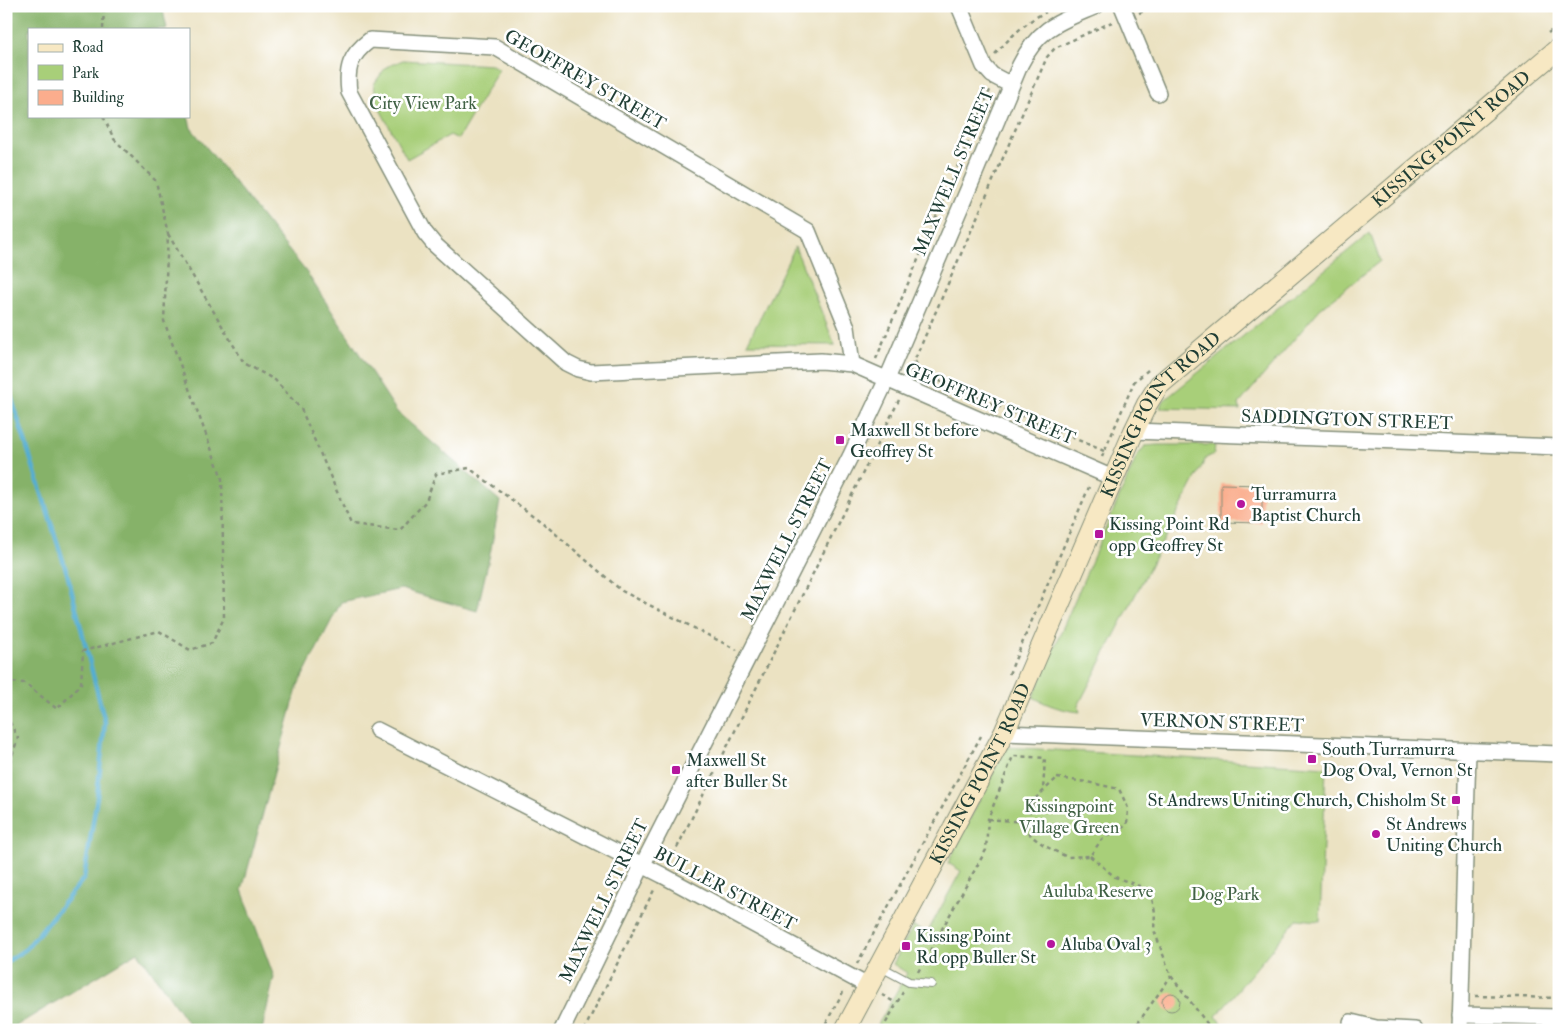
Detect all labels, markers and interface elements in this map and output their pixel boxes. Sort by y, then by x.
street label: GEOFFREY STREET [500,24,670,136]
legend [28,28,190,118]
text: Road [72,38,104,57]
text: Park [72,64,99,83]
street label: KISSING POINT ROAD [1367,65,1535,212]
street label: MAXWELL STREET [908,84,1000,259]
text: Building [72,88,124,107]
park label: City View Park [369,92,477,115]
street label: KISSING POINT ROAD [1095,326,1226,501]
street label: GEOFFREY STREET [901,358,1079,451]
street label: SADDINGTON STREET [1241,405,1454,435]
place label: Maxwell St before Geoffrey St [850,419,979,463]
marker: Maxwell St before Geoffrey St [834,434,846,446]
street label: MAXWELL STREET [736,454,838,625]
place label: Turramurra Baptist Church [1251,483,1361,527]
marker: Turramurra Baptist Church [1235,498,1247,510]
place label: Kissing Point Rd opp Geoffrey St [1109,513,1229,557]
marker: Kissing Point Rd opp Geoffrey St [1093,528,1105,540]
street label: KISSING POINT ROAD [924,679,1036,868]
street label: VERNON STREET [1140,709,1305,737]
place label: South Turramurra Dog Oval, Vernon St [1322,738,1473,782]
place label: Maxwell St after Buller St [686,749,787,793]
marker: South Turramurra Dog Oval, Vernon St [1306,753,1318,765]
marker: Maxwell St after Buller St [670,764,682,776]
place label: St Andrews Uniting Church, Chisholm St [1147,789,1446,812]
marker: St Andrews Uniting Church, Chisholm St [1450,794,1462,806]
park label: Kissingpoint Village Green [1019,795,1119,839]
place label: St Andrews Uniting Church [1386,813,1503,857]
street label: MAXWELL STREET [554,815,654,987]
marker: St Andrews Uniting Church [1370,828,1382,840]
street label: BULLER STREET [650,842,801,937]
park label: Auluba Reserve [1042,880,1154,903]
park label: Dog Park [1191,883,1260,906]
place label: Kissing Point Rd opp Buller St [916,925,1036,969]
place label: Aluba Oval 3 [1060,933,1151,956]
marker: Aluba Oval 3 [1045,938,1057,950]
marker: Kissing Point Rd opp Buller St [900,940,912,952]

